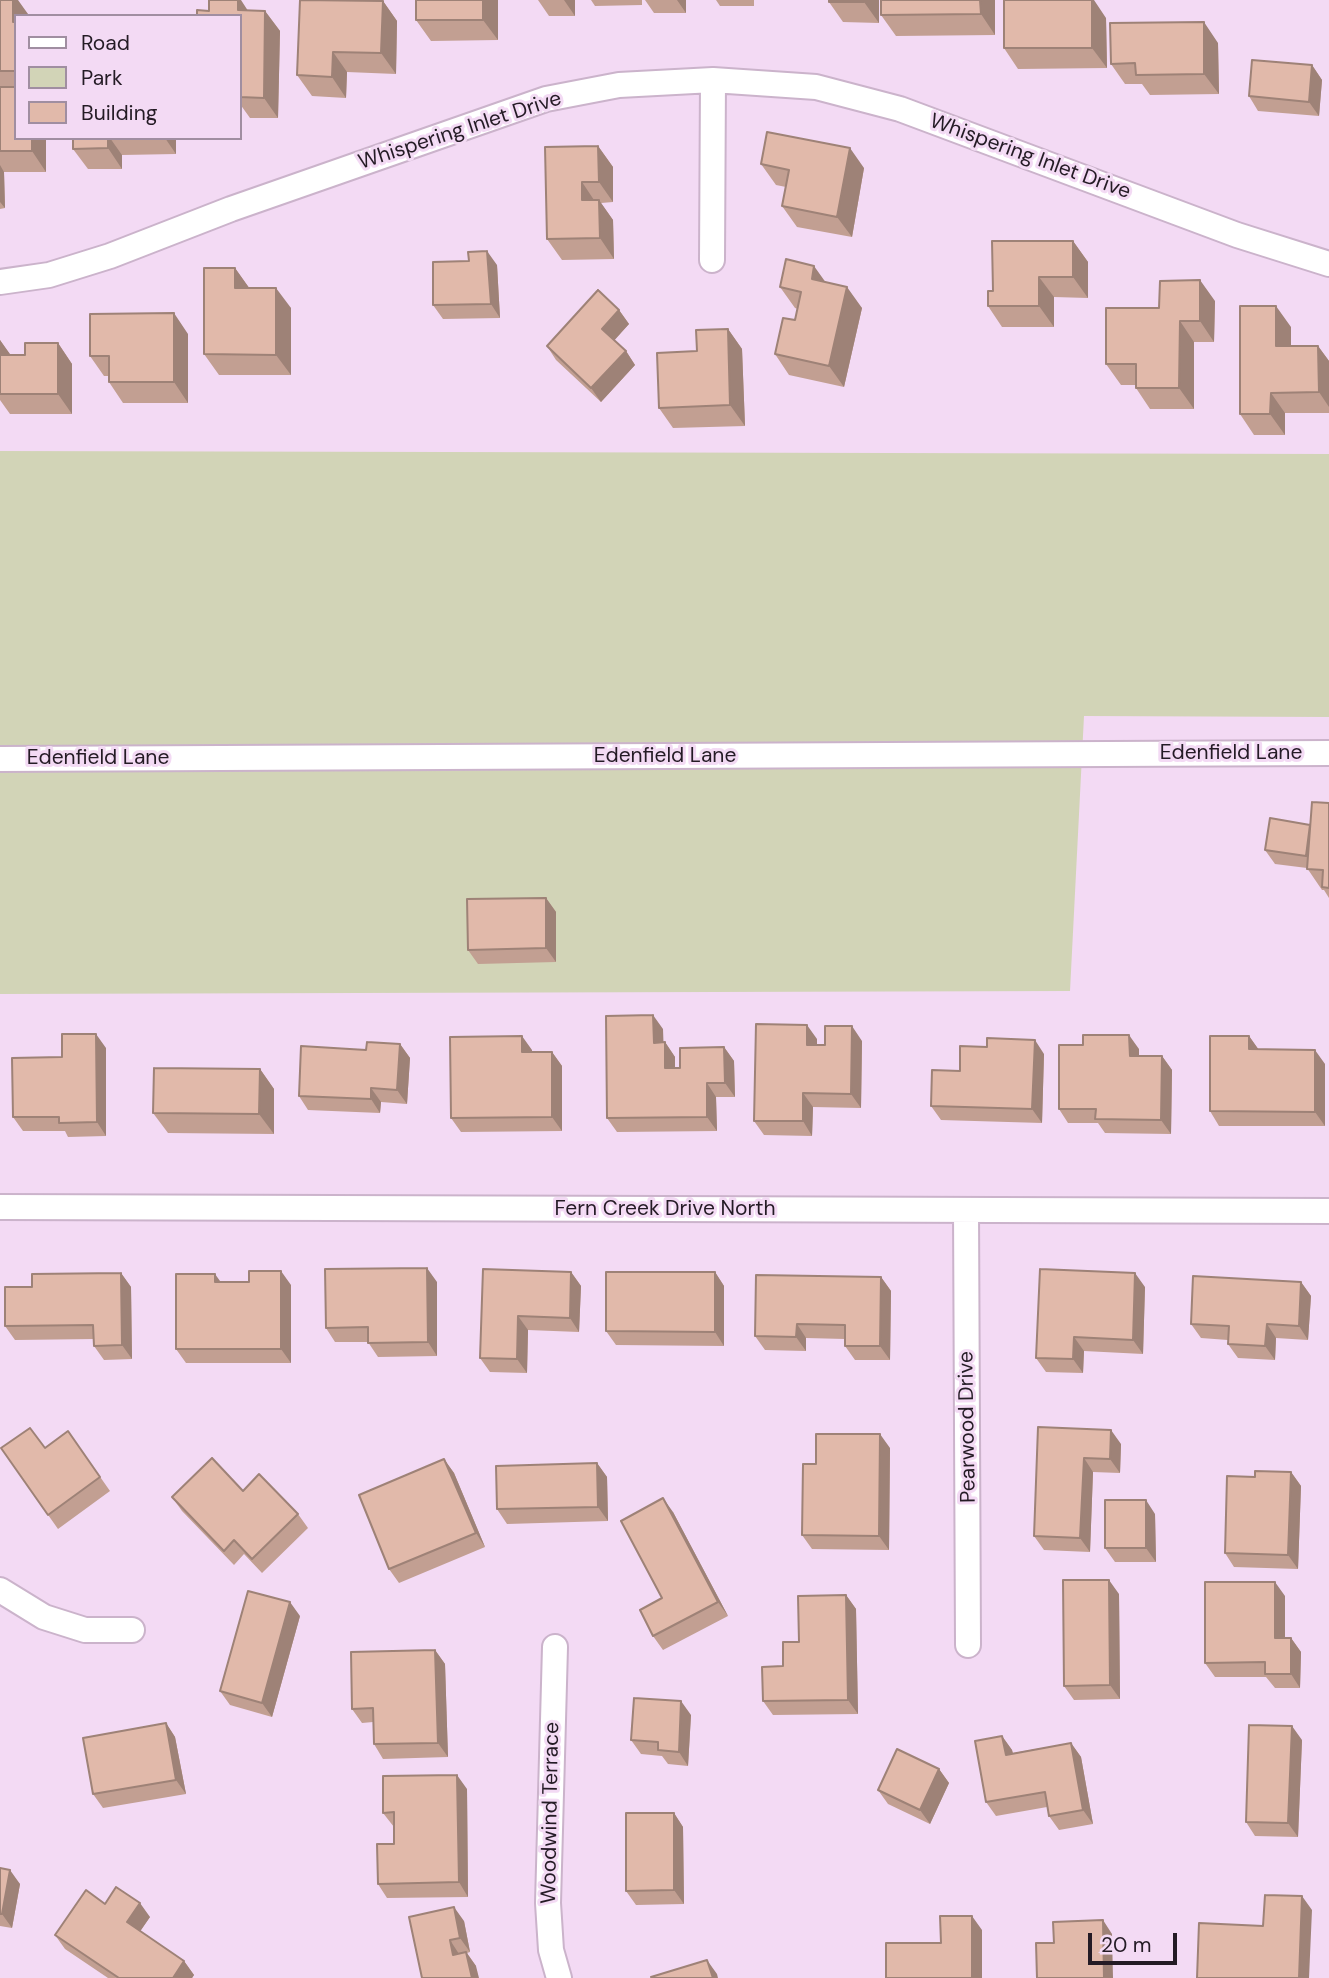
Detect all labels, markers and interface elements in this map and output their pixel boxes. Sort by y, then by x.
legend [14,14,242,140]
text: Road [81,29,130,57]
text: Park [81,64,122,92]
street label: Whispering Inlet Drive [355,86,565,176]
text: Building [81,99,157,127]
street label: Whispering Inlet Drive [926,109,1134,205]
street label: Edenfield Lane [1160,740,1302,766]
street label: Edenfield Lane [594,743,736,769]
street label: Edenfield Lane [27,745,169,771]
street label: Fern Creek Drive North [555,1196,775,1222]
street label: Pearwood Drive [954,1351,982,1503]
street label: Woodwind Terrace [537,1722,565,1904]
scale bar [1091,1918,1180,1962]
text: 20 m [1101,1931,1152,1959]

